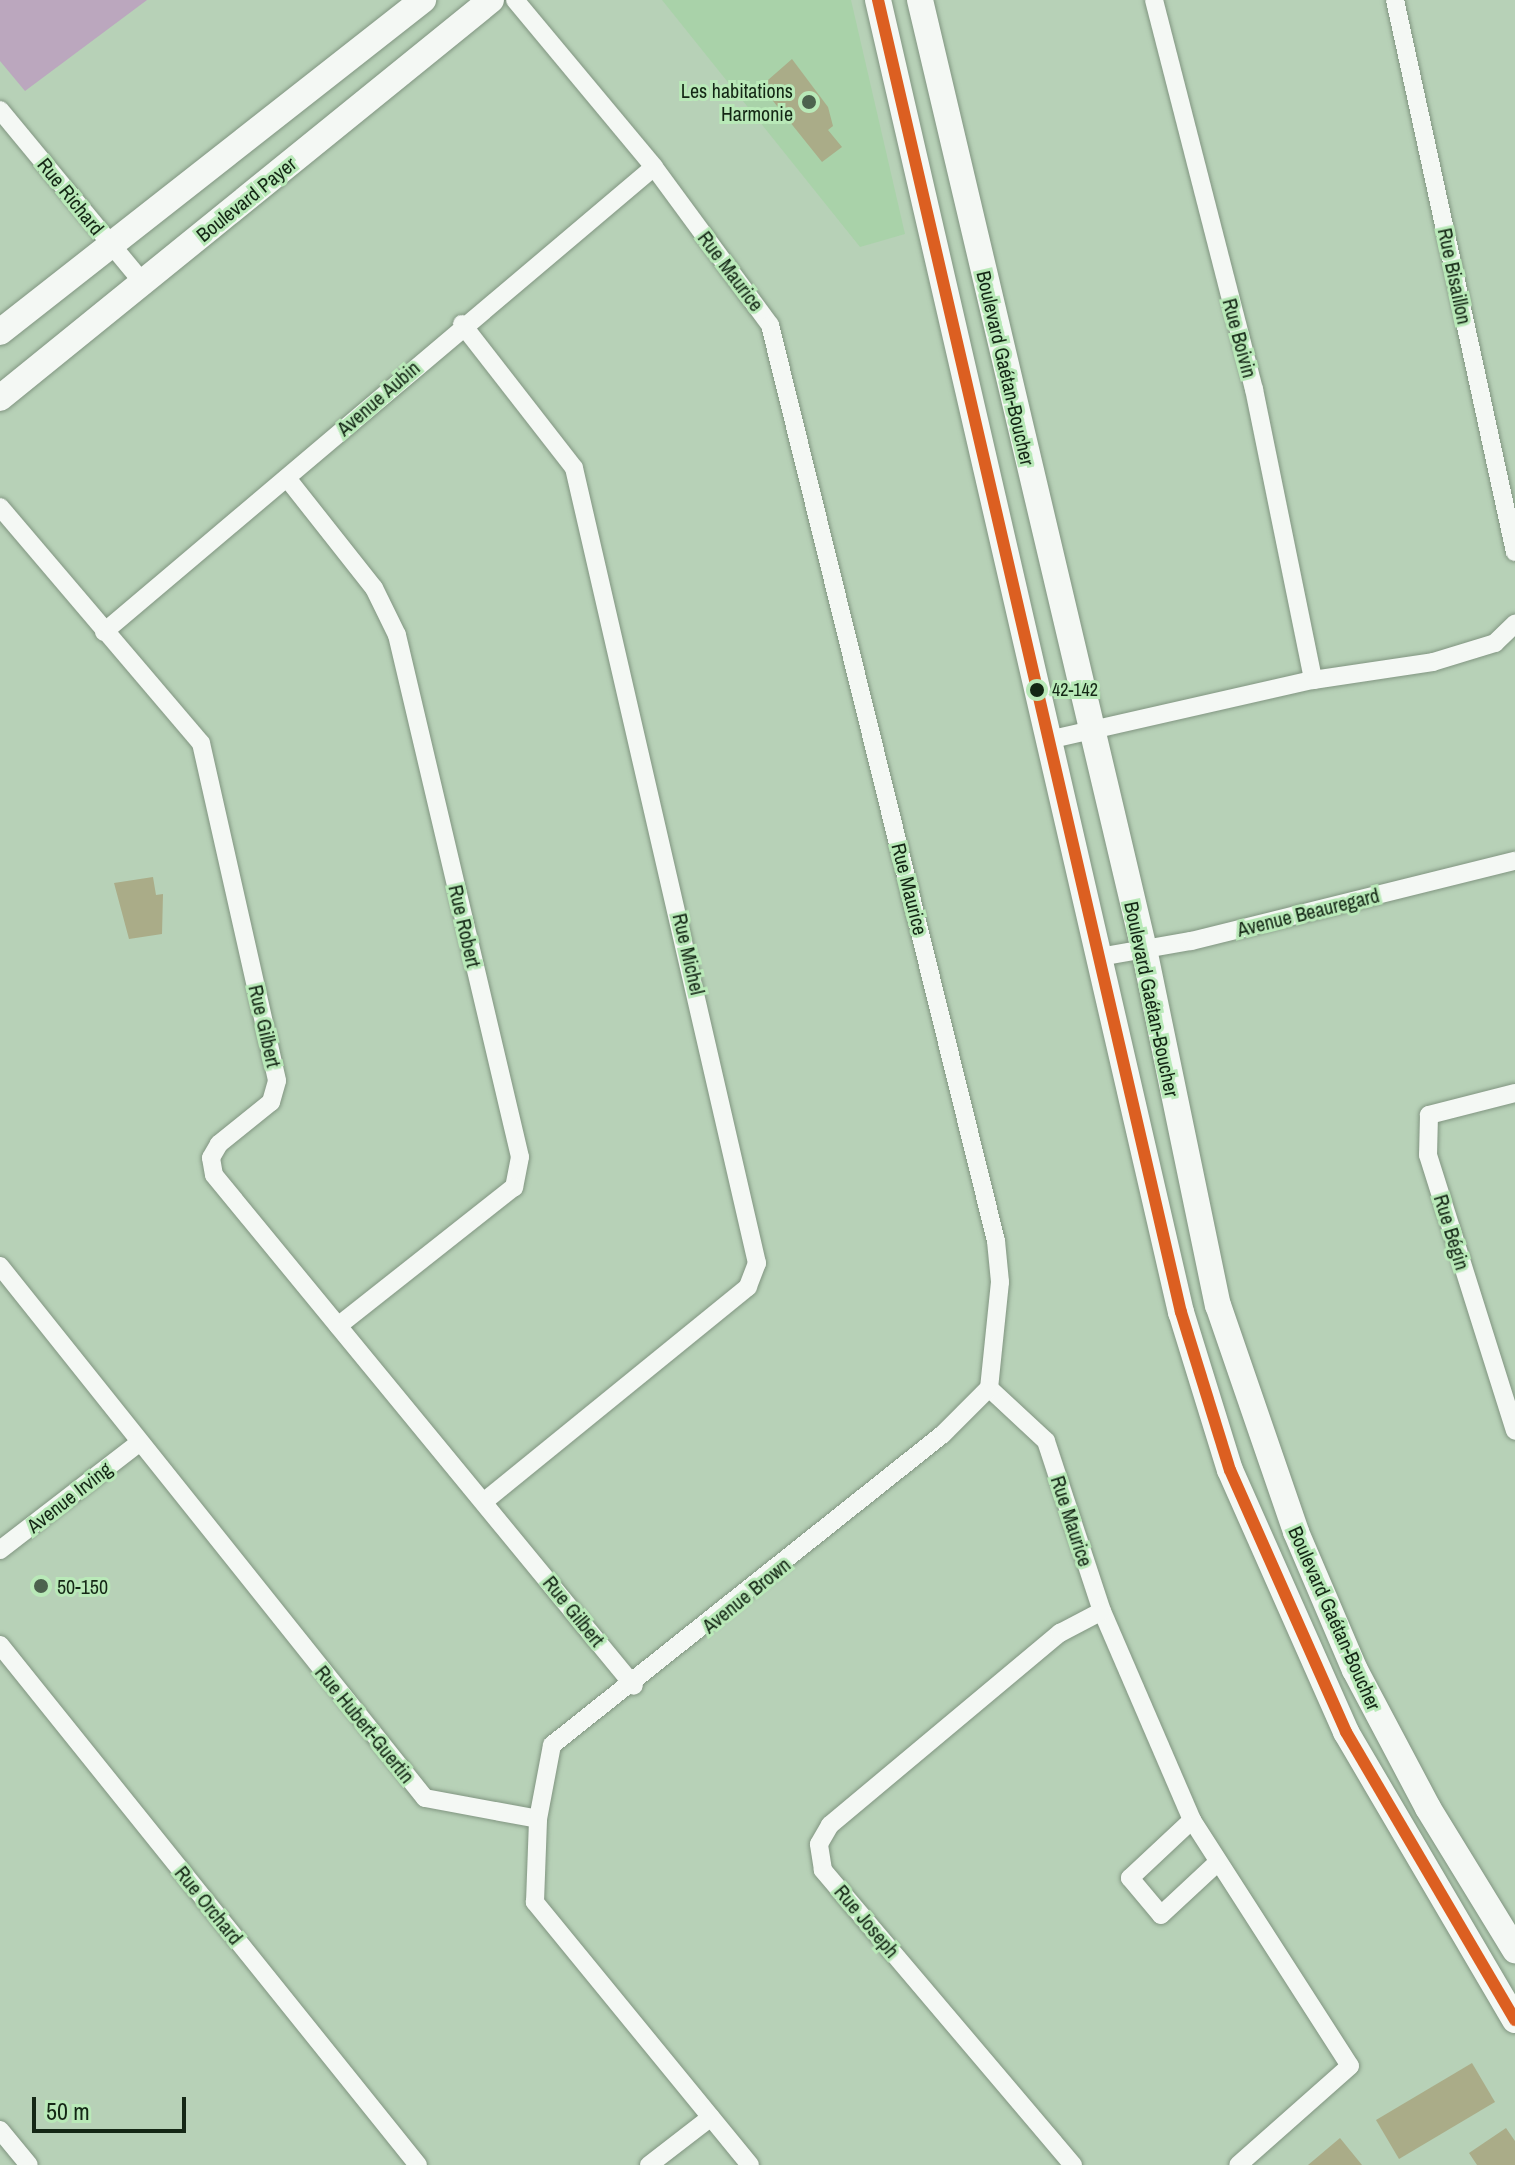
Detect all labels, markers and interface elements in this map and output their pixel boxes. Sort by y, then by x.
place label: Les habitations Harmonie [681,78,793,125]
marker: Les habitations Harmonie [800,93,818,111]
street label: Boulevard Payer [191,152,301,246]
street label: Rue Richard [33,153,109,239]
street label: Rue Maurice [693,226,769,316]
street label: Rue Bisaillon [1433,226,1477,326]
street label: Boulevard Gaétan-Boucher [972,268,1040,468]
street label: Rue Boivin [1218,296,1262,380]
street label: Avenue Aubin [331,355,425,441]
place label: 42-142 [1052,679,1098,701]
marker: 42-142 [1029,682,1045,698]
street label: Rue Maurice [887,841,933,937]
street label: Rue Robert [444,882,486,970]
street label: Avenue Beauregard [1234,883,1382,941]
street label: Boulevard Gaétan-Boucher [1120,899,1184,1099]
street label: Rue Michel [668,911,710,997]
street label: Rue Gilbert [244,982,286,1070]
street label: Rue Bégin [1429,1191,1475,1273]
street label: Avenue Irving [22,1456,116,1538]
street label: Rue Maurice [1046,1473,1098,1569]
street label: Boulevard Gaétan-Boucher [1284,1522,1386,1714]
street label: Avenue Brown [697,1552,795,1638]
street label: Rue Gilbert [538,1571,610,1651]
place label: 50-150 [57,1574,108,1598]
marker: 50-150 [32,1577,50,1595]
street label: Rue Hubert-Guertin [310,1660,420,1788]
street label: Rue Orchard [170,1861,248,1949]
street label: Rue Joseph [830,1880,904,1962]
scale bar [36,2081,190,2131]
text: 50 m [46,2095,90,2127]

